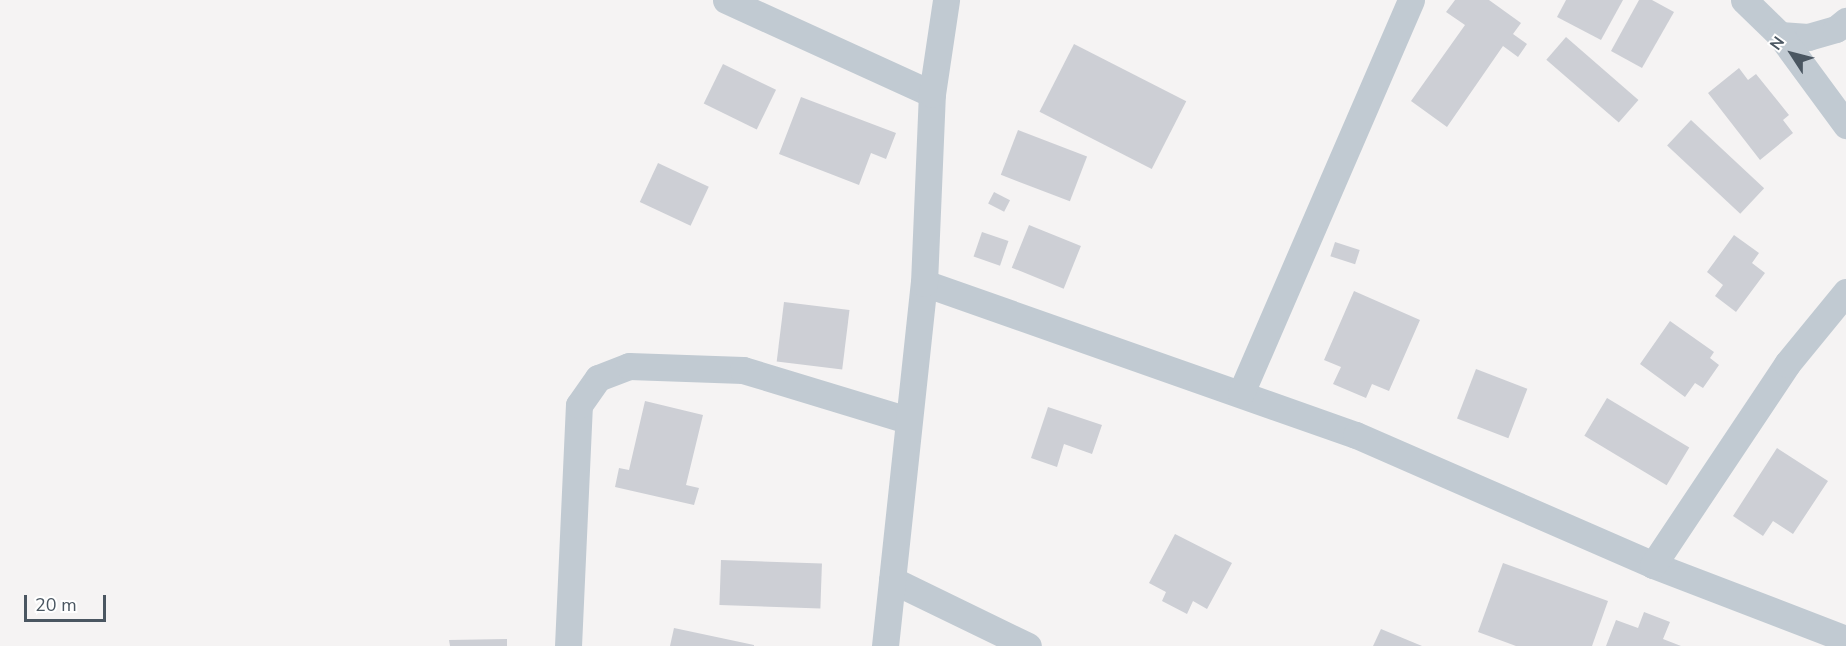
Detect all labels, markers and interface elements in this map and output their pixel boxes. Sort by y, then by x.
north arrow [1762,24,1822,84]
text: N [1765,32,1790,55]
scale bar [27,583,110,621]
text: 20 m [35,593,77,617]

